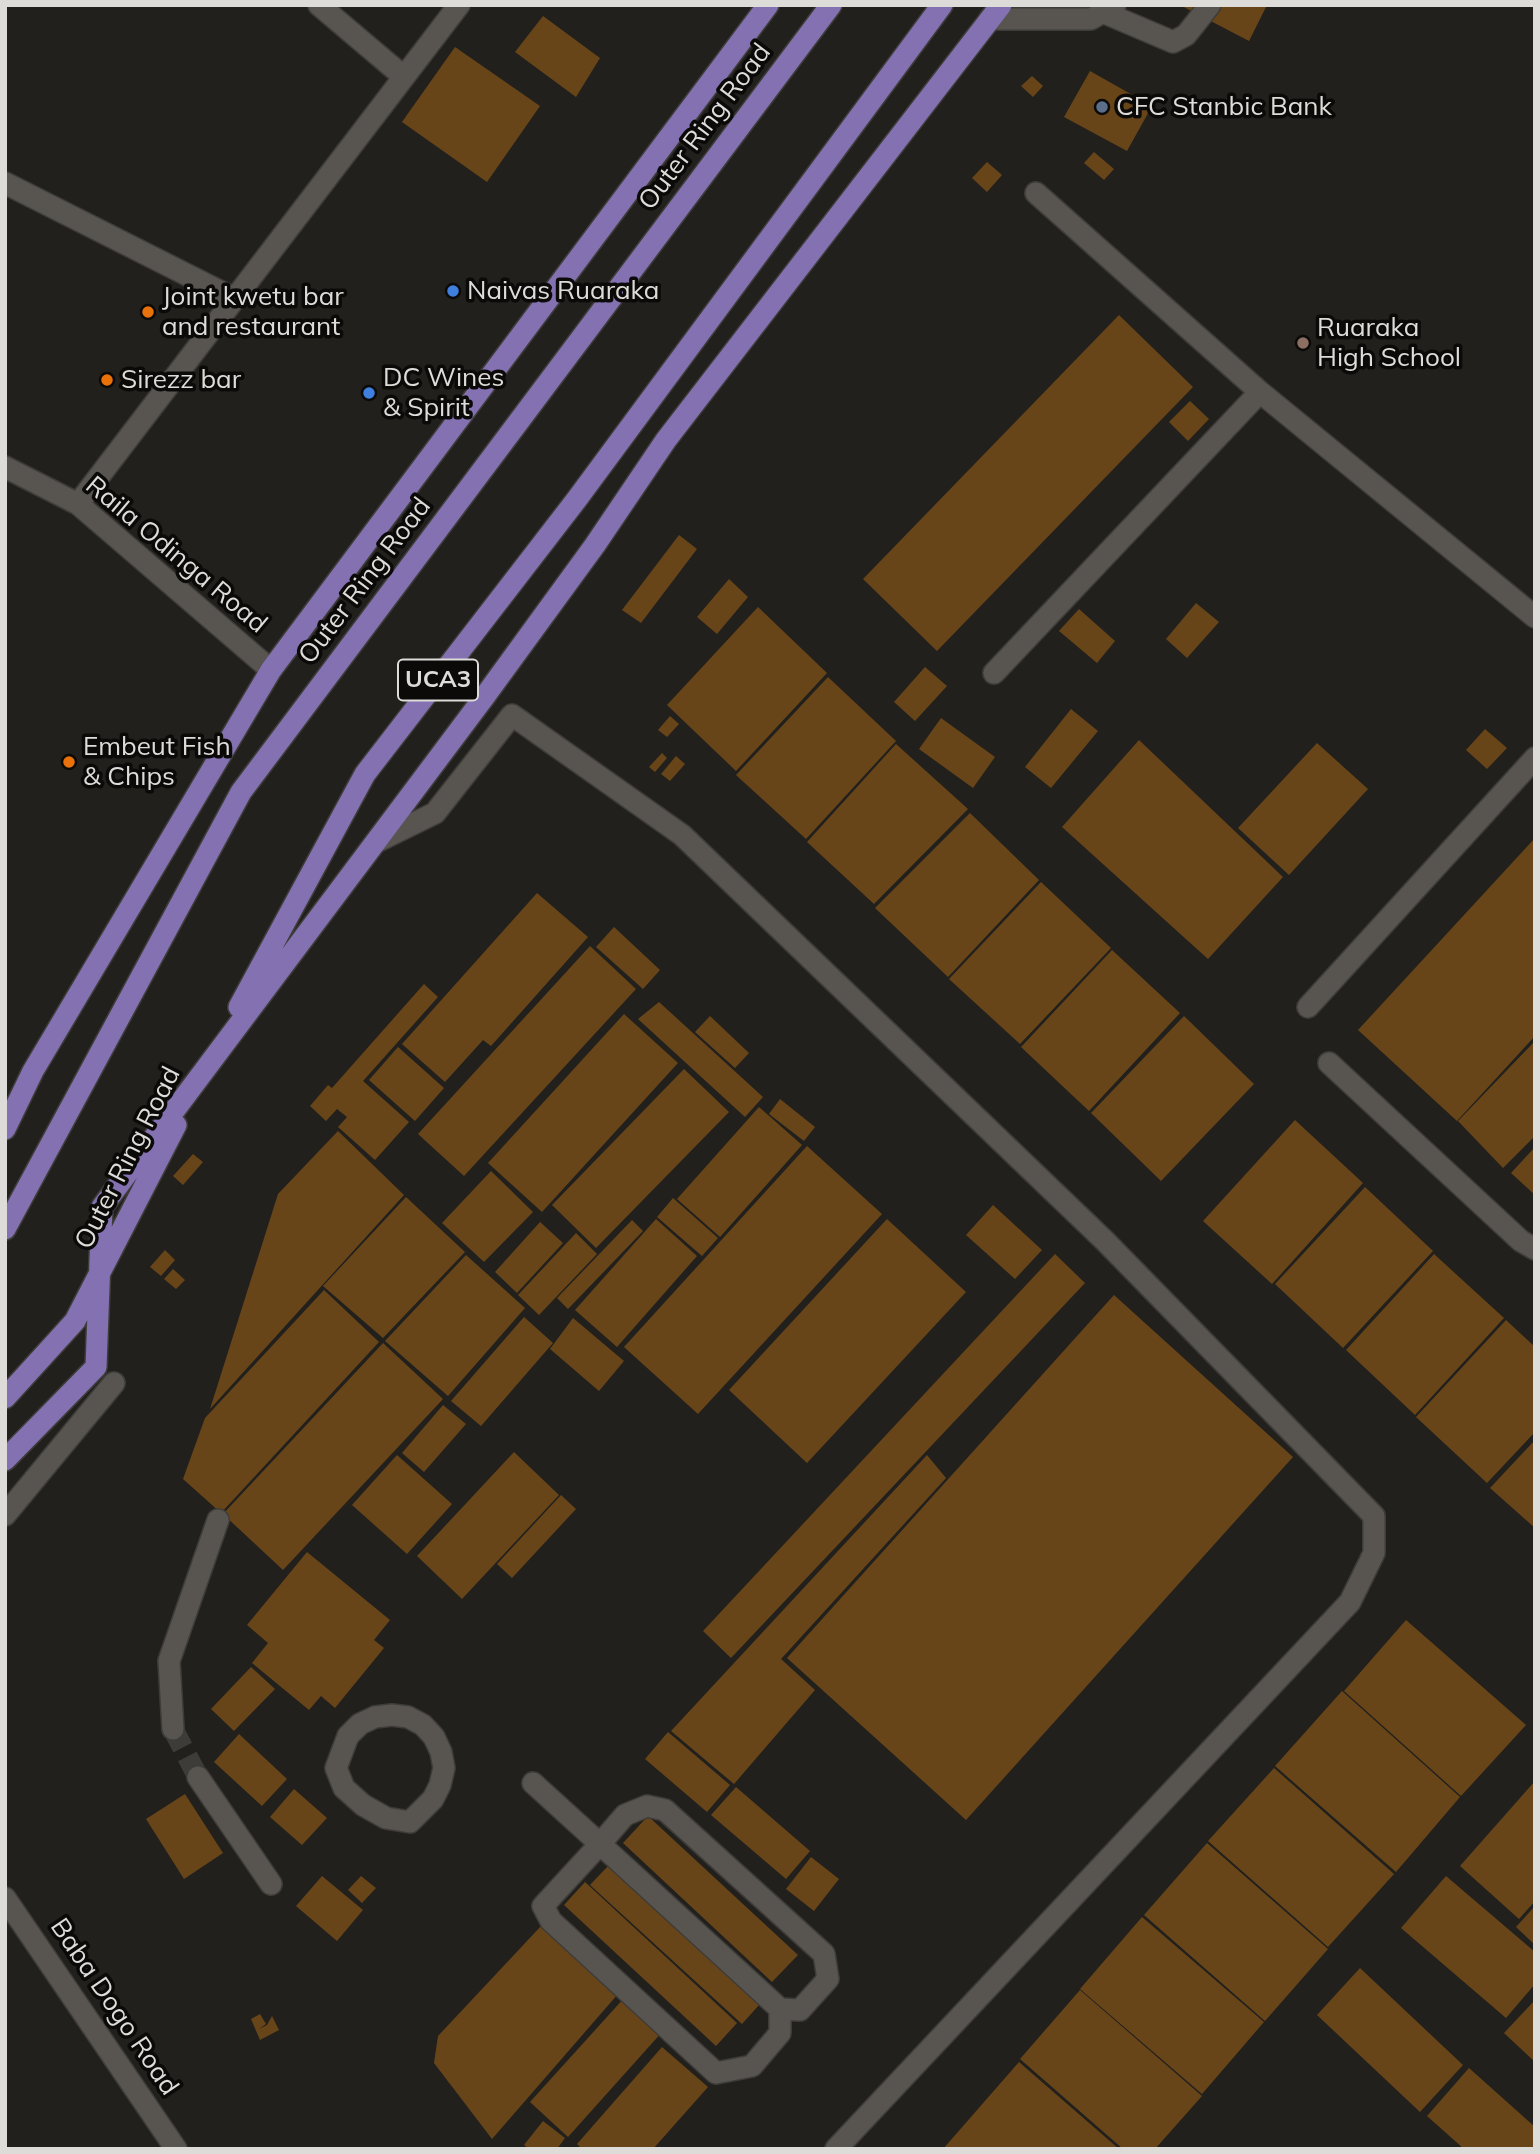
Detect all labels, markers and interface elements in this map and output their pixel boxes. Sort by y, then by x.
street label: Outer Ring Road [632,38,778,216]
place label: CFC Stanbic Bank [1116,91,1332,123]
marker: CFC Stanbic Bank [1094,99,1110,115]
place label: Naivas Ruaraka [467,275,659,307]
place label: Joint kwetu bar and restaurant [162,281,344,342]
marker: Naivas Ruaraka [445,283,461,299]
marker: Joint kwetu bar and restaurant [140,304,156,320]
place label: Ruaraka High School [1317,312,1461,374]
marker: Ruaraka High School [1295,335,1311,351]
place label: DC Wines & Spirit [383,362,504,424]
place label: Sirezz bar [121,364,241,396]
marker: Sirezz bar [99,372,115,388]
marker: DC Wines & Spirit [361,385,377,401]
street label: Raila Odinga Road [79,470,273,640]
street label: Outer Ring Road [292,492,438,670]
road number: UCA3 [398,660,478,700]
place label: Embeut Fish & Chips [83,731,231,792]
marker: Embeut Fish & Chips [61,754,77,770]
street label: Outer Ring Road [69,1062,187,1254]
street label: Baba Dogo Road [43,1913,185,2101]

